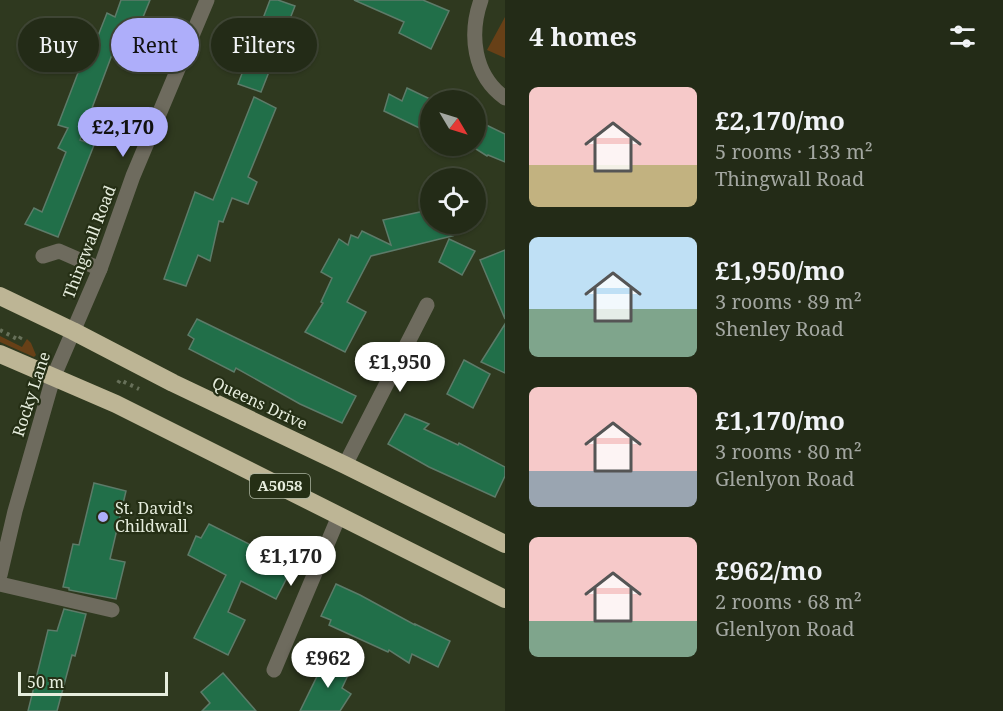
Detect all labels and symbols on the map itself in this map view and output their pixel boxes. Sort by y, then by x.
north arrow [420,90,486,156]
pin: £2,170 [74,107,172,158]
street label: Thingwall Road [57,182,121,302]
pin: £1,950 [351,342,449,393]
street label: Rocky Lane [7,349,55,439]
street label: Queens Drive [209,371,311,435]
road number: A5058 [250,474,310,498]
place label: St. David's Childwall [115,497,193,537]
marker: St. David's Childwall [96,510,110,524]
pin: £1,170 [242,536,340,587]
pin: £962 [292,638,364,689]
scale bar [18,669,168,696]

